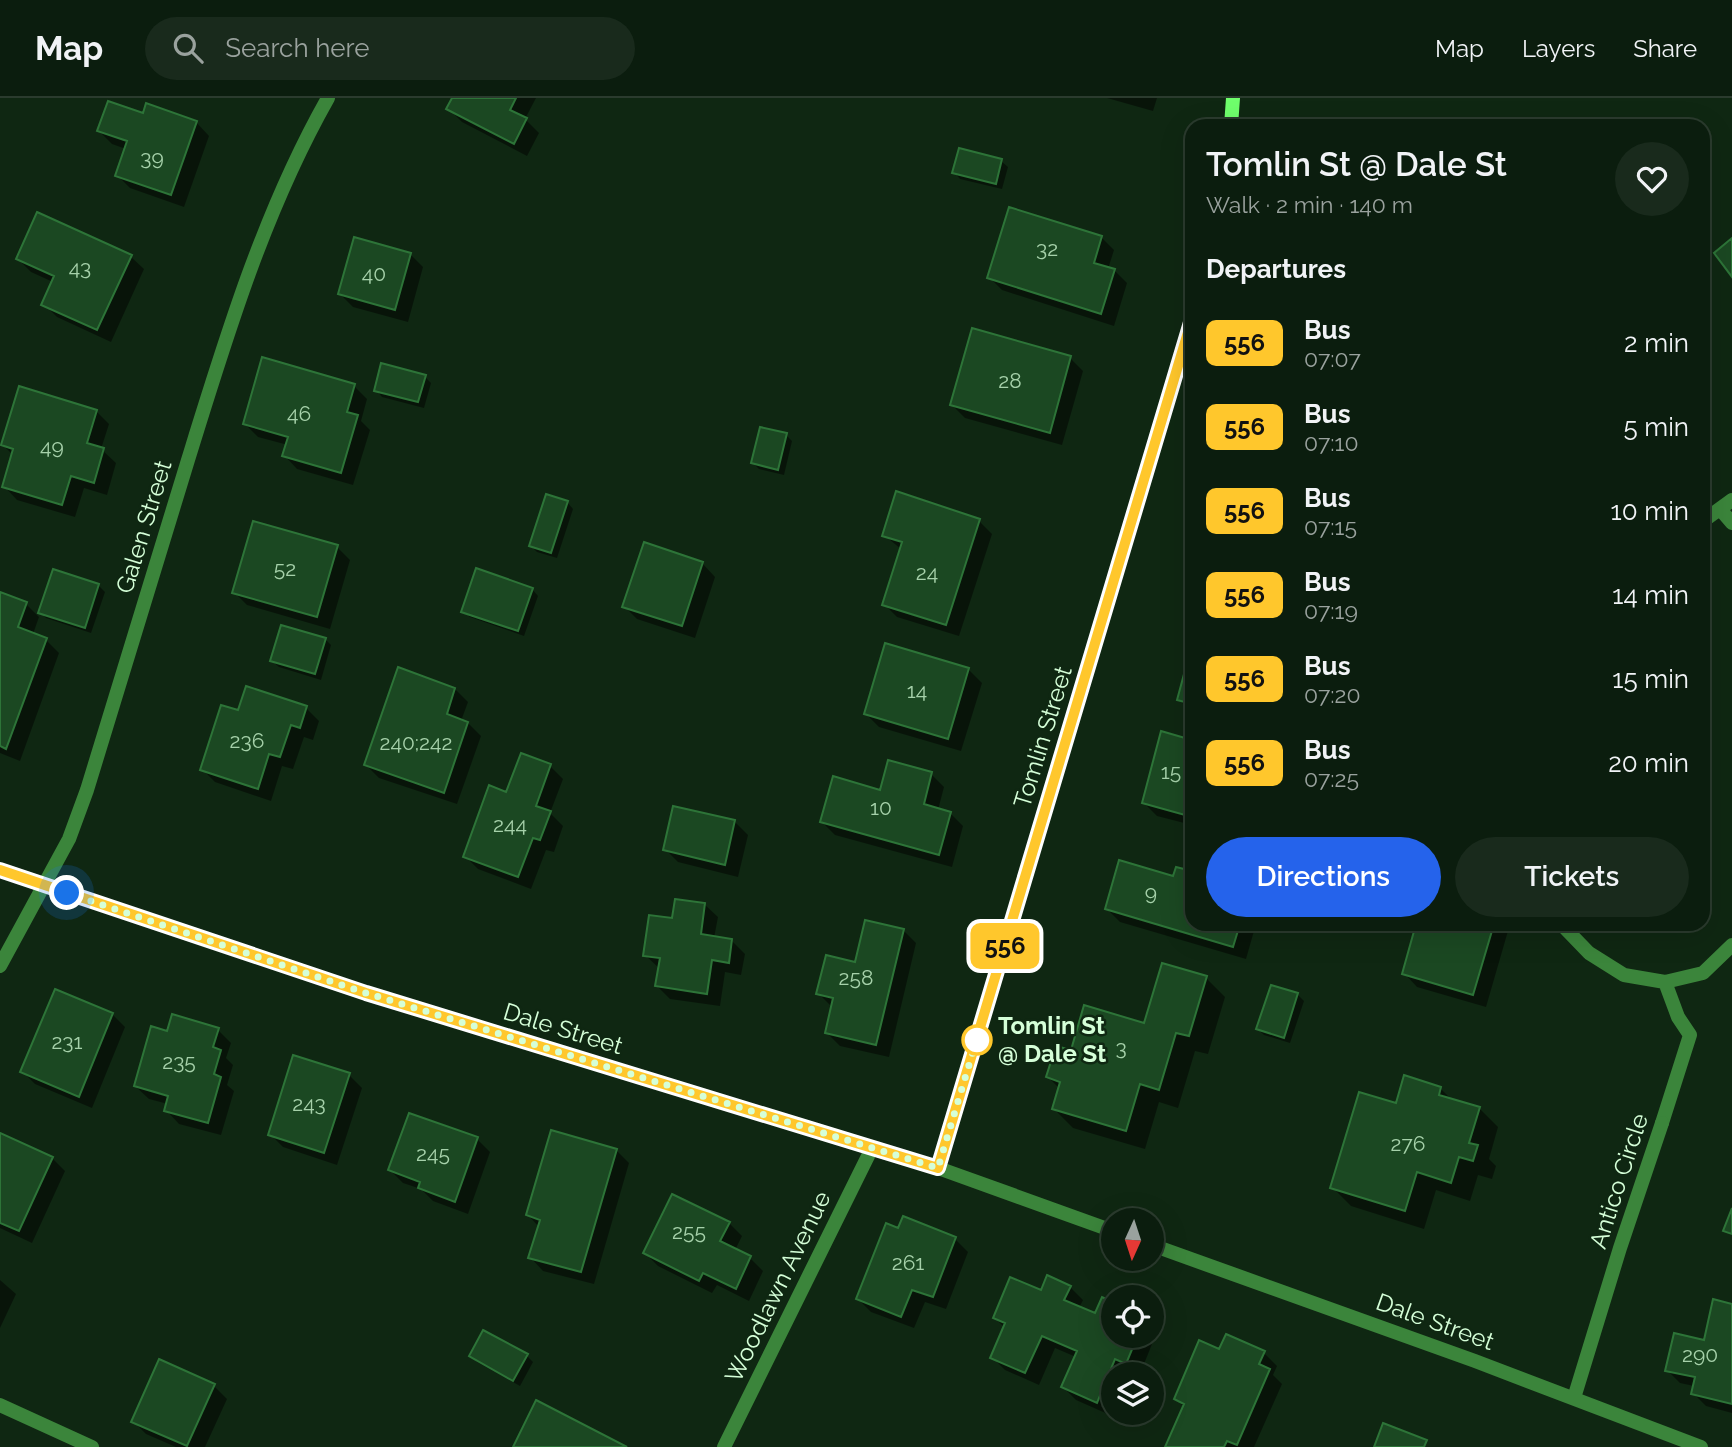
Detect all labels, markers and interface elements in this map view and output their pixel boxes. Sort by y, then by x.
search box [145,17,635,80]
text: Map [35,29,103,68]
icon: search [169,29,207,67]
text: Search here [225,33,370,63]
text: Map [1435,34,1484,63]
text: Layers [1522,34,1595,63]
text: Share [1633,34,1697,63]
button: heart [1615,142,1689,216]
house number: 39 [140,145,164,170]
text: Tomlin St @ Dale St [1206,145,1507,184]
text: Walk · 2 min · 140 m [1206,191,1413,218]
house number: 32 [1036,236,1058,261]
text: Departures [1206,254,1346,284]
house number: 43 [69,255,91,280]
house number: 40 [362,261,386,286]
text: Bus [1304,315,1351,345]
text: 556 [1224,328,1265,357]
text: 2 min [1624,328,1689,358]
text: 07:07 [1304,345,1361,372]
house number: 28 [998,368,1022,393]
text: Bus [1304,399,1351,429]
house number: 46 [287,401,311,426]
text: 556 [1224,412,1265,441]
text: 5 min [1623,412,1689,442]
text: 07:10 [1304,429,1358,456]
house number: 49 [40,434,64,459]
street label: Galen Street [110,457,177,597]
text: Bus [1304,483,1351,513]
text: 556 [1224,496,1265,525]
text: 10 min [1611,496,1689,526]
text: 07:15 [1304,513,1357,540]
house number: 52 [274,556,296,581]
house number: 24 [916,560,938,585]
text: Bus [1304,567,1351,597]
text: 556 [1224,580,1265,609]
text: 14 min [1612,580,1689,610]
text: 07:19 [1304,597,1358,624]
text: Bus [1304,651,1351,681]
street label: Tomlin Street [1007,662,1078,811]
text: 556 [1224,664,1265,693]
text: 15 min [1612,664,1689,694]
house number: 14 [907,678,927,703]
text: 07:20 [1304,681,1361,708]
house number: 236 [230,728,264,753]
house number: 240;242 [380,730,452,755]
text: Bus [1304,735,1351,765]
text: 556 [1224,748,1265,777]
text: 20 min [1608,748,1689,778]
house number: 15 [1161,759,1181,784]
text: 07:25 [1304,765,1359,792]
house number: 10 [870,795,892,820]
house number: 244 [493,812,527,837]
button: Directions [1206,837,1441,917]
button: Tickets [1455,837,1689,917]
your location [49,875,84,910]
house number: 9 [1145,880,1157,905]
line badge: 556 [965,923,1045,969]
text: 556 [984,931,1026,960]
house number: 258 [839,965,873,990]
street label: Dale Street [500,997,626,1060]
place label: Tomlin St @ Dale St [998,1011,1106,1068]
marker: Tomlin St @ Dale St [962,1025,992,1055]
house number: 231 [51,1029,83,1054]
house number: 3 [1115,1035,1127,1060]
house number: 235 [162,1049,196,1074]
house number: 243 [292,1091,326,1116]
street label: Antico Circle [1583,1110,1654,1252]
house number: 276 [1391,1131,1425,1156]
house number: 245 [416,1141,450,1166]
street label: Woodlawn Avenue [719,1186,836,1387]
north arrow [1101,1208,1164,1270]
map controls [1101,1208,1164,1425]
house number: 255 [672,1219,706,1244]
house number: 261 [892,1250,924,1275]
button: locate [1101,1285,1164,1348]
street label: Dale Street [1372,1287,1498,1356]
house number: 290 [1682,1342,1718,1367]
button: layers [1101,1362,1164,1425]

